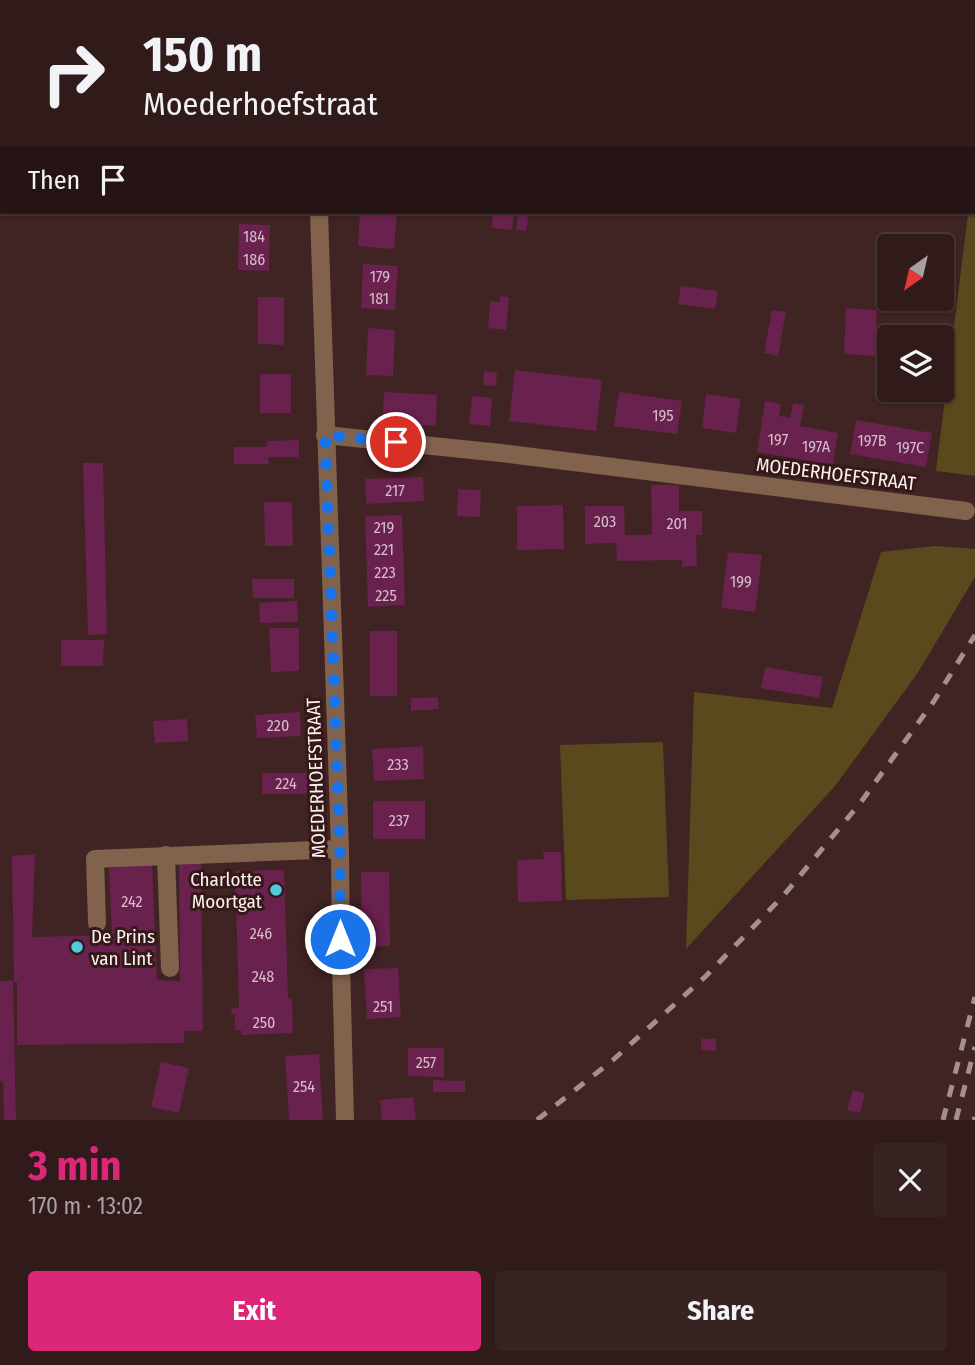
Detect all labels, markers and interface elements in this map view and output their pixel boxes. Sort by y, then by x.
text: 150 m [143,25,262,84]
icon: right [28,28,119,119]
text: Moederhoefstraat [143,85,378,123]
icon: arrive [94,161,132,199]
text: Then [28,165,80,196]
house number: 184 [243,227,265,246]
north arrow [877,234,954,312]
map controls [877,234,954,402]
house number: 186 [243,250,265,269]
house number: 179 [370,267,390,286]
house number: 181 [369,289,389,308]
button: layers [877,325,954,402]
house number: 195 [652,406,674,425]
pin [366,412,426,472]
icon: arrive [377,423,415,461]
house number: 197 [768,430,789,449]
house number: 197B [857,431,887,450]
house number: 197A [802,437,831,456]
house number: 197C [896,438,924,457]
street label: MOEDERHOEFSTRAAT [755,453,917,495]
house number: 217 [385,481,405,500]
house number: 203 [594,512,616,531]
house number: 201 [666,514,688,533]
house number: 219 [374,518,395,537]
house number: 221 [374,540,394,559]
house number: 223 [374,563,396,582]
house number: 199 [730,572,752,591]
house number: 225 [375,586,397,605]
street label: MOEDERHOEFSTRAAT [302,697,330,859]
house number: 220 [267,716,289,735]
house number: 233 [387,755,409,774]
house number: 224 [275,774,297,793]
house number: 237 [389,811,410,830]
place label: Charlotte Moortgat [190,868,263,913]
marker: Charlotte Moortgat [268,882,284,898]
house number: 242 [121,892,143,911]
position arrow [303,902,377,976]
house number: 246 [250,924,272,943]
place label: De Prins van Lint [91,925,155,970]
marker: De Prins van Lint [69,939,85,955]
house number: 248 [252,967,274,986]
house number: 251 [373,997,393,1016]
house number: 250 [253,1013,275,1032]
house number: 257 [416,1053,437,1072]
house number: 254 [293,1077,315,1096]
text: 3 min [28,1141,122,1191]
button: close [873,1143,947,1217]
text: 170 m · 13:02 [28,1192,143,1220]
button: Exit [28,1271,481,1351]
button: Share [495,1271,947,1351]

